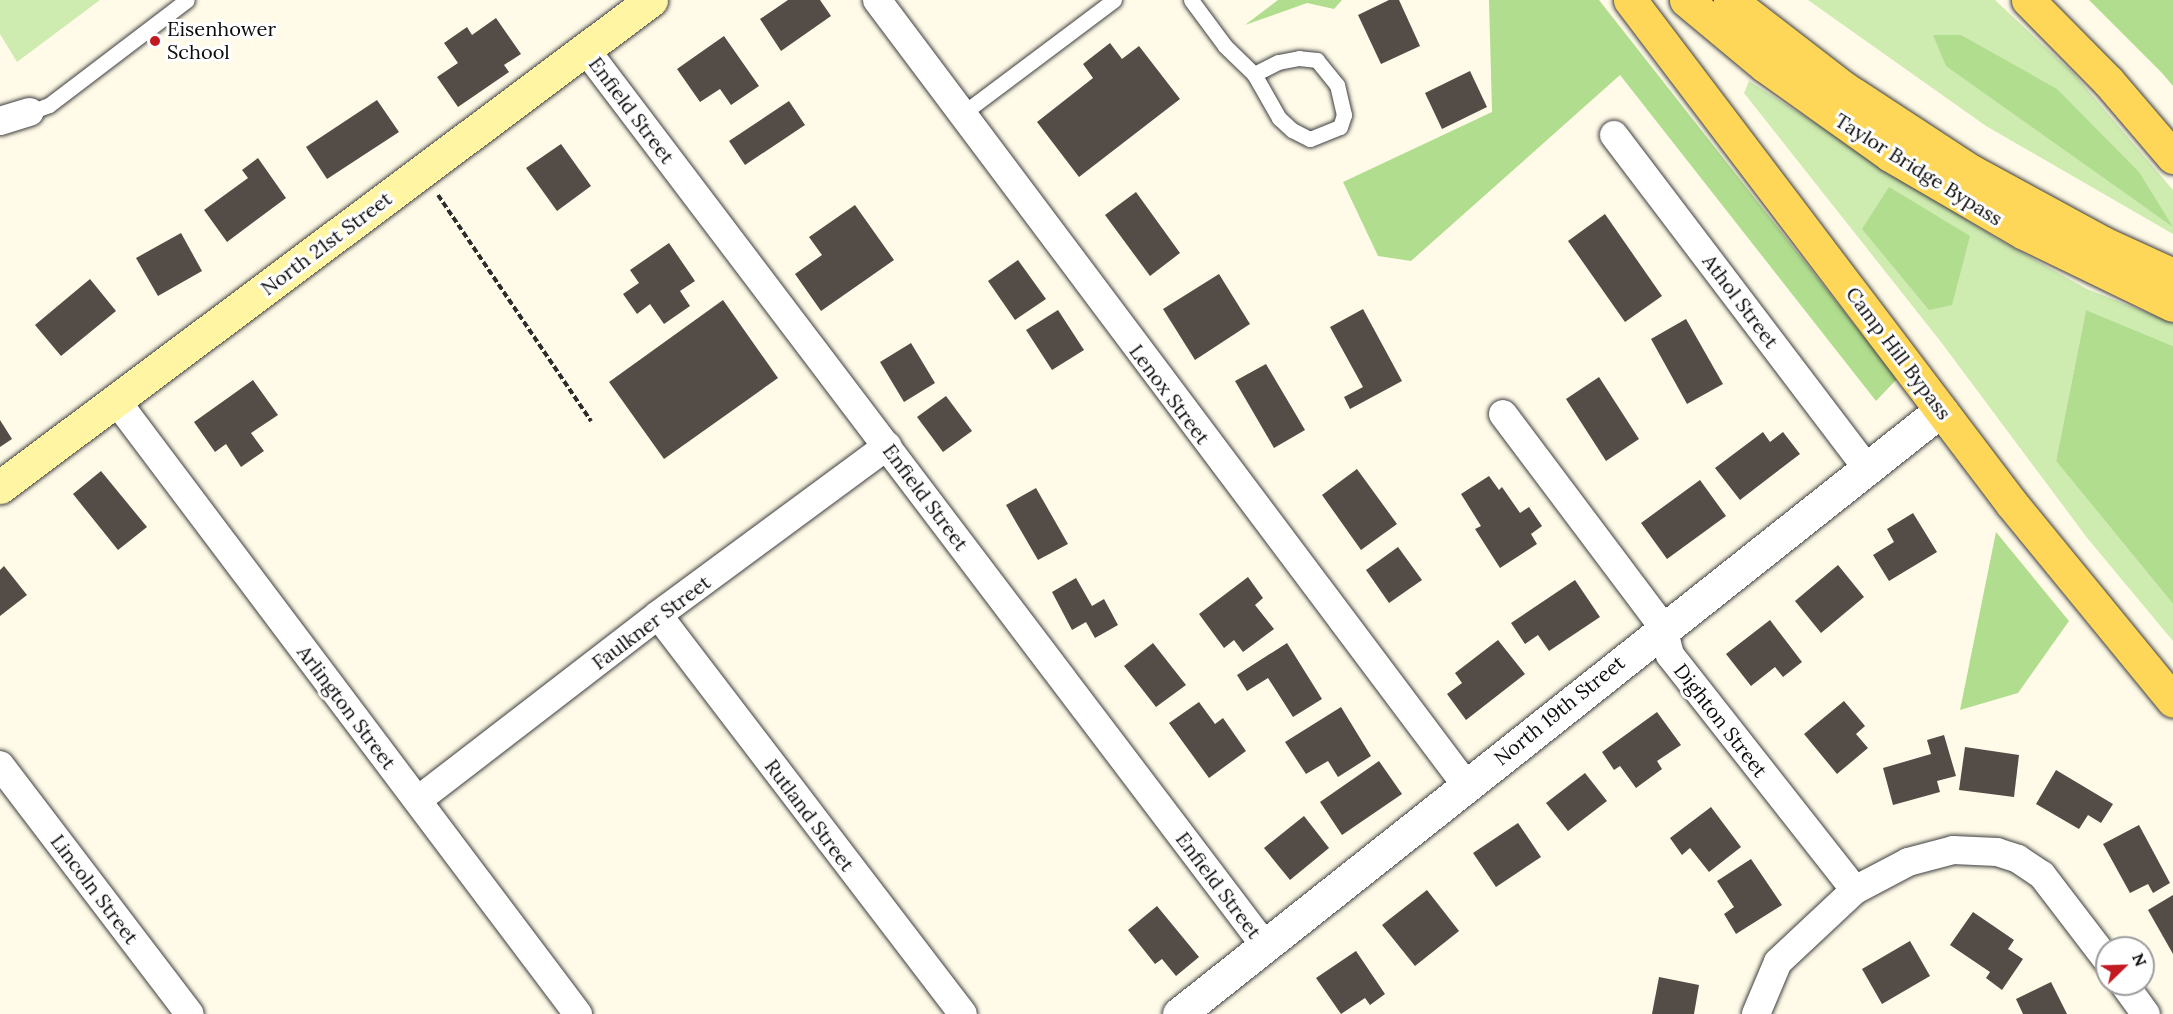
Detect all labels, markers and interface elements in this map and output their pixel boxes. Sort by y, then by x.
place label: Eisenhower School [167,17,276,64]
marker: Eisenhower School [148,34,162,48]
street label: Enfield Street [584,52,680,168]
street label: Taylor Bridge Bypass [1831,108,2007,230]
street label: North 21st Street [256,186,396,300]
street label: Athol Street [1698,249,1784,353]
street label: Camp Hill Bypass [1841,282,1957,424]
street label: Lenox Street [1125,339,1215,449]
street label: Enfield Street [878,439,974,555]
street label: Faulkner Street [587,570,715,674]
street label: Arlington Street [293,640,401,774]
street label: North 19th Street [1489,650,1629,770]
street label: Dighton Street [1669,658,1773,782]
street label: Rutland Street [760,754,860,876]
street label: Enfield Street [1171,827,1267,943]
street label: Lincoln Street [46,829,144,949]
north arrow [2095,936,2155,996]
text: N [2128,950,2151,969]

